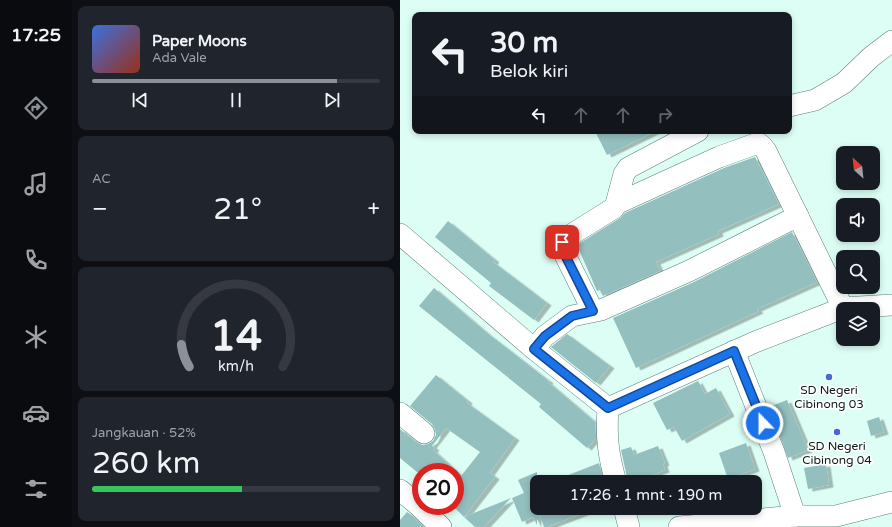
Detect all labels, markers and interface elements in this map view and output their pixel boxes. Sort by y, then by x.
text: 17:25 [11,24,61,46]
text: 30 m [490,26,558,60]
icon: left [424,28,476,80]
text: Paper Moons [152,32,247,50]
text: Ada Vale [152,50,207,66]
text: Belok kiri [490,60,568,82]
icon: previous [129,89,151,111]
icon: pause [225,89,247,111]
icon: next [321,89,343,111]
icon: directions [22,94,50,122]
icon: left [528,104,550,126]
icon: ahead [570,104,592,126]
icon: ahead [612,104,634,126]
icon: right [654,104,676,126]
north arrow [836,146,880,190]
map controls [836,146,880,346]
icon: music [22,170,50,198]
text: AC [92,171,111,187]
text: 21° [213,191,262,228]
text: − [92,196,108,222]
text: + [368,196,380,222]
button: sound [836,198,880,242]
pin [545,225,579,259]
icon: arrive [551,231,573,253]
icon: phone [22,246,50,274]
button: search [836,250,880,294]
button: layers [836,302,880,346]
text: 14 [210,311,262,361]
icon: climate [22,323,50,351]
text: km/h [218,357,254,374]
marker: SD Negeri Cibinong 03 [824,372,834,382]
place label: SD Negeri Cibinong 03 [794,383,864,411]
icon: car [22,399,50,427]
position arrow [742,402,784,444]
text: Jangkauan · 52% [92,425,196,441]
marker: SD Negeri Cibinong 04 [832,427,842,437]
place label: SD Negeri Cibinong 04 [802,439,872,467]
text: 260 km [92,445,200,482]
speed limit sign: 20 [412,463,464,515]
icon: filters [22,475,50,503]
text: 17:26 · 1 mnt · 190 m [570,486,722,504]

